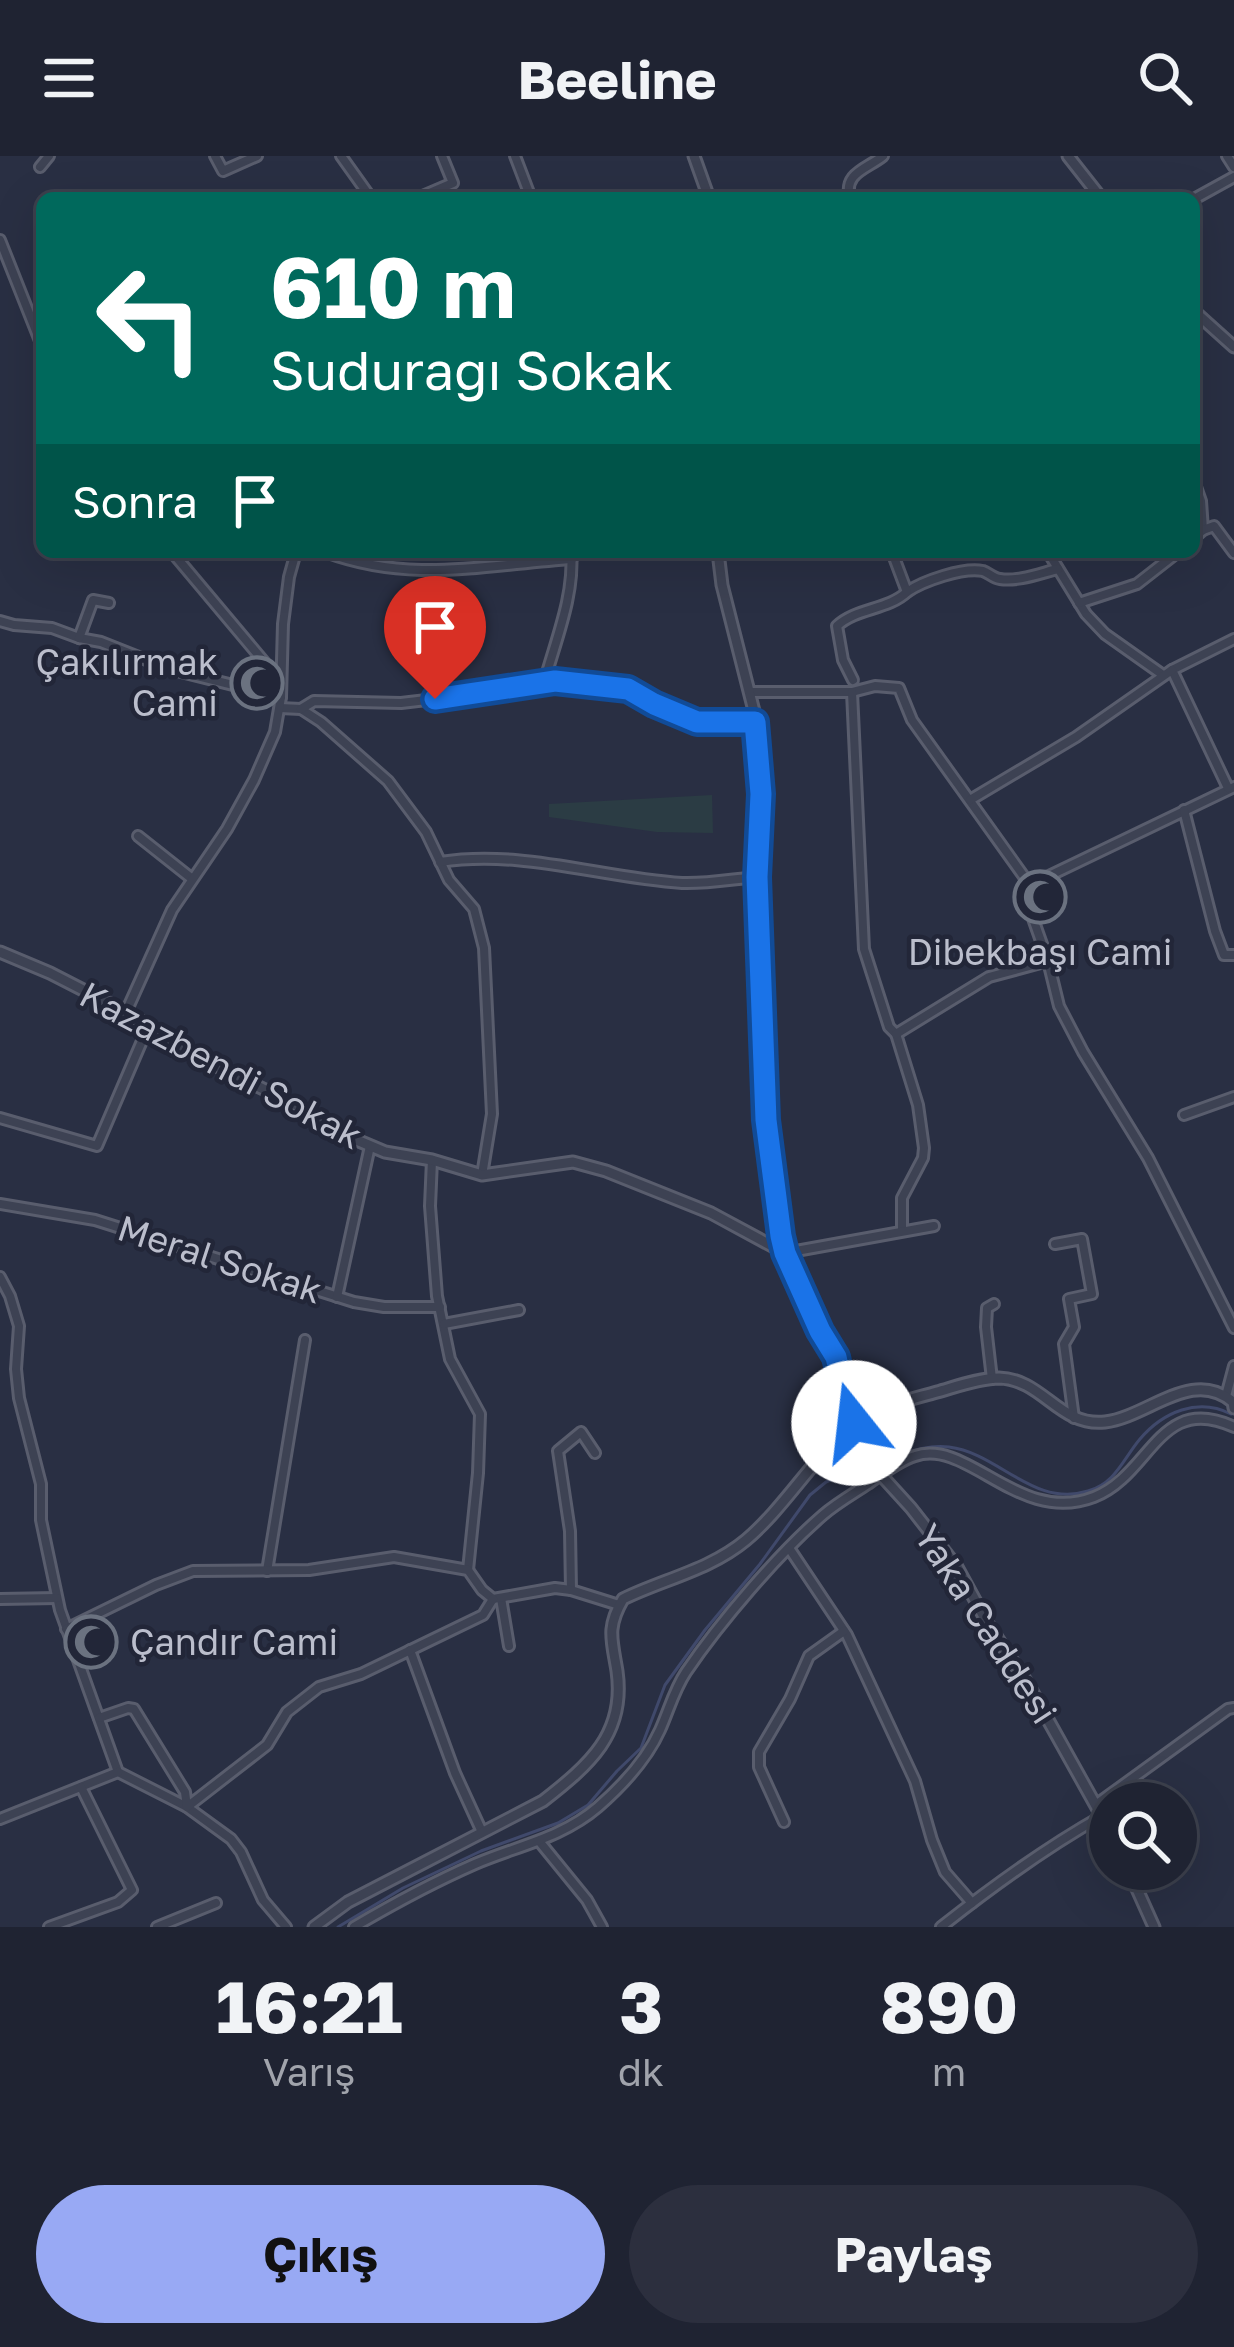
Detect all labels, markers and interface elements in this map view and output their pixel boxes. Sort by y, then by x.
icon: menu [36,45,102,111]
icon: search [1132,45,1198,111]
text: Beeline [517,46,717,111]
text: 610 m [270,236,516,336]
icon: left [72,240,228,396]
text: Sudurağı Sokak [270,337,673,402]
icon: arrive [222,468,288,534]
text: Sonra [72,474,198,528]
pin [384,576,486,699]
icon: arrive [402,594,468,660]
place label: Çakılırmak Cami [35,640,218,724]
mosque icon: Çakılırmak Cami [229,655,285,711]
mosque icon: Dibekbaşı Cami [1012,869,1068,925]
place label: Dibekbaşı Cami [908,930,1172,973]
street label: Kazazbendi Sokak [73,972,370,1157]
street label: Meral Sokak [113,1205,327,1312]
position arrow [791,1360,917,1486]
street label: Yaka Caddesi [906,1516,1067,1731]
mosque icon: Çandır Cami [63,1614,119,1670]
place label: Çandır Cami [130,1620,338,1663]
map controls [1089,1782,1197,1890]
button: search [1089,1782,1197,1890]
text: 16:21 [216,1962,402,2049]
text: 3 [619,1962,663,2049]
text: 890 [880,1962,1018,2049]
text: Varış [263,2048,355,2095]
text: dk [618,2048,664,2095]
text: m [932,2048,966,2095]
button: Çıkış [36,2185,605,2323]
button: Paylaş [629,2185,1198,2323]

